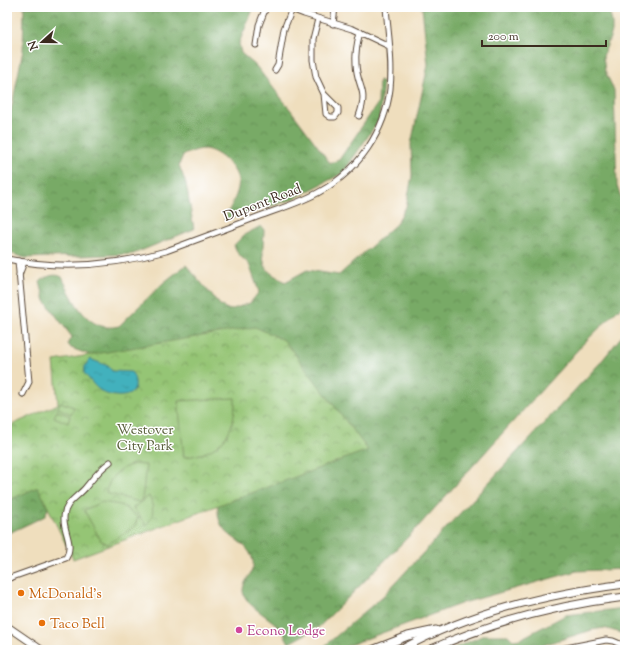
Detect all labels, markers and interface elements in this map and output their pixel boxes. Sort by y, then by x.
north arrow [22,22,62,62]
scale bar [482,22,606,48]
text: 200 m [488,28,519,46]
text: N [24,38,43,53]
street label: Dupont Road [221,180,305,228]
park label: Westover City Park [117,421,174,457]
place label: McDonald's [29,585,102,605]
marker: McDonald's [16,588,26,598]
place label: Taco Bell [50,615,105,635]
marker: Taco Bell [37,618,47,628]
place label: Econo Lodge [247,622,325,642]
marker: Econo Lodge [234,625,244,635]

